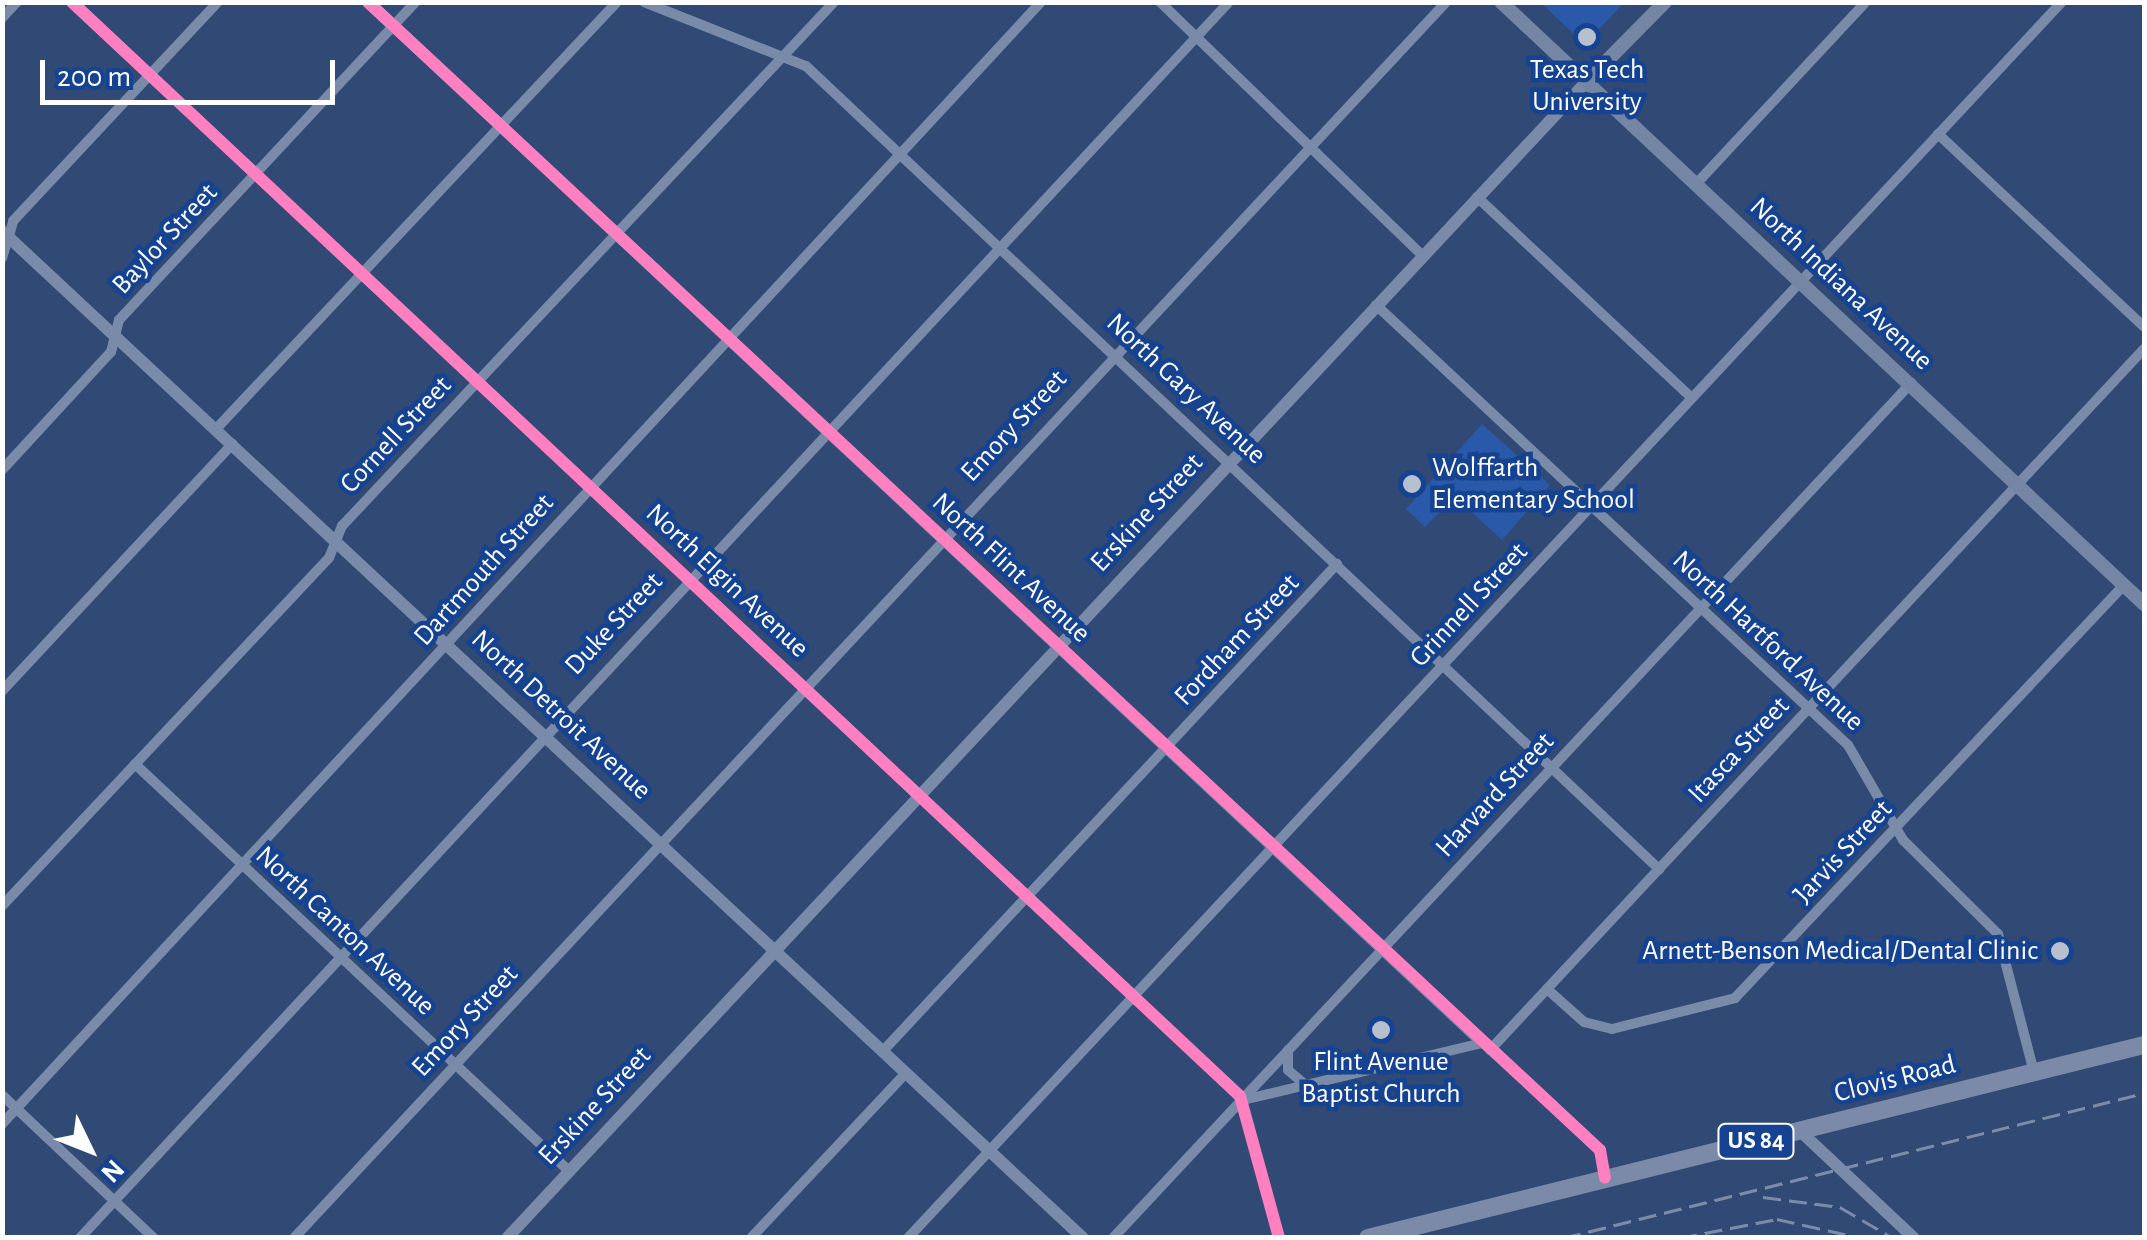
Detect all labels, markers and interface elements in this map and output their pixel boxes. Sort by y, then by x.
marker: Texas Tech University [1576,26,1598,48]
scale bar [45,40,340,102]
place label: Texas Tech University [1530,53,1644,119]
text: 200 m [57,62,131,92]
street label: Baylor Street [105,177,225,301]
street label: North Indiana Avenue [1742,190,1940,378]
street label: North Gary Avenue [1099,306,1273,472]
street label: Emory Street [954,363,1074,489]
street label: Cornell Street [333,369,459,501]
street label: Erskine Street [1084,447,1210,579]
place label: Wolffarth Elementary School [1432,451,1635,517]
marker: Wolffarth Elementary School [1401,473,1423,495]
street label: North Flint Avenue [925,486,1097,650]
street label: Dartmouth Street [407,487,561,653]
street label: North Elgin Avenue [639,497,815,665]
street label: Grinnell Street [1403,536,1535,674]
street label: North Hartford Avenue [1665,544,1871,738]
street label: Duke Street [558,566,670,682]
street label: Fordham Street [1167,567,1307,713]
street label: North Detroit Avenue [464,623,658,807]
street label: Itasca Street [1681,690,1797,810]
street label: Harvard Street [1429,725,1561,865]
street label: Jarvis Street [1786,793,1900,911]
street label: North Canton Avenue [248,839,442,1023]
place label: Arnett-Benson Medical/Dental Clinic [1642,934,2038,968]
marker: Arnett-Benson Medical/Dental Clinic [2047,938,2073,964]
street label: Emory Street [405,958,525,1084]
marker: Flint Avenue Baptist Church [1370,1019,1392,1041]
street label: Erskine Street [532,1040,658,1172]
place label: Flint Avenue Baptist Church [1301,1045,1461,1111]
street label: Clovis Road [1831,1048,1959,1110]
north arrow [40,1100,140,1200]
road number: US 84 [1716,1121,1796,1161]
text: N [95,1154,129,1187]

